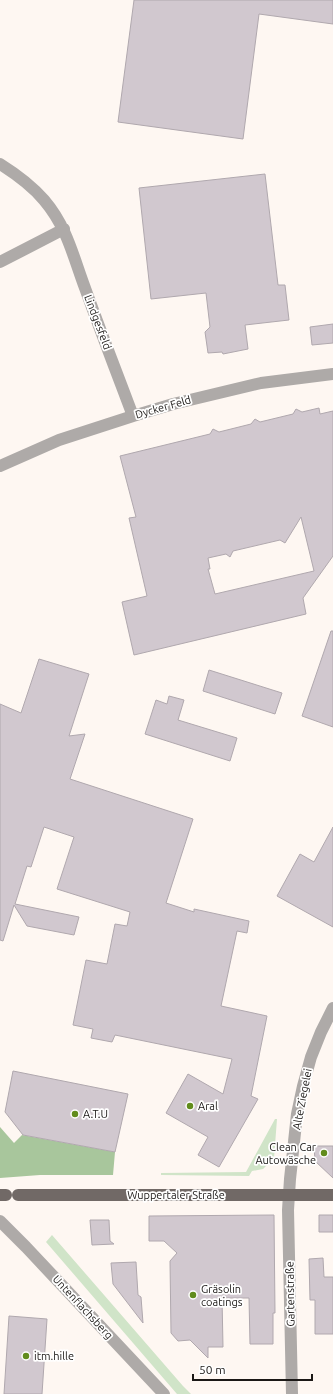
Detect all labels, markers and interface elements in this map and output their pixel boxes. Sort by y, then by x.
street label: Lindgesfeld [82,293,114,351]
street label: Dycker Feld [134,393,192,421]
street label: Alte Ziegelei [290,1067,314,1131]
place label: Aral [198,1100,218,1112]
marker: Aral [185,1101,195,1111]
place label: A.T.U [83,1108,108,1120]
marker: A.T.U [70,1109,80,1119]
place label: Clean Car Autowäsche [255,1141,317,1166]
marker: Clean Car Autowäsche [319,1148,329,1158]
street label: Wuppertaler Straße [127,1189,225,1201]
street label: Gartenstraße [283,1261,297,1327]
street label: Untenflachsberg [51,1273,115,1341]
place label: Gräsolin coatings [201,1283,243,1308]
marker: Gräsolin coatings [188,1290,198,1300]
place label: itm.hille [34,1350,74,1362]
marker: itm.hille [21,1351,31,1361]
scale bar [193,1356,312,1382]
text: 50 m [199,1363,226,1376]

